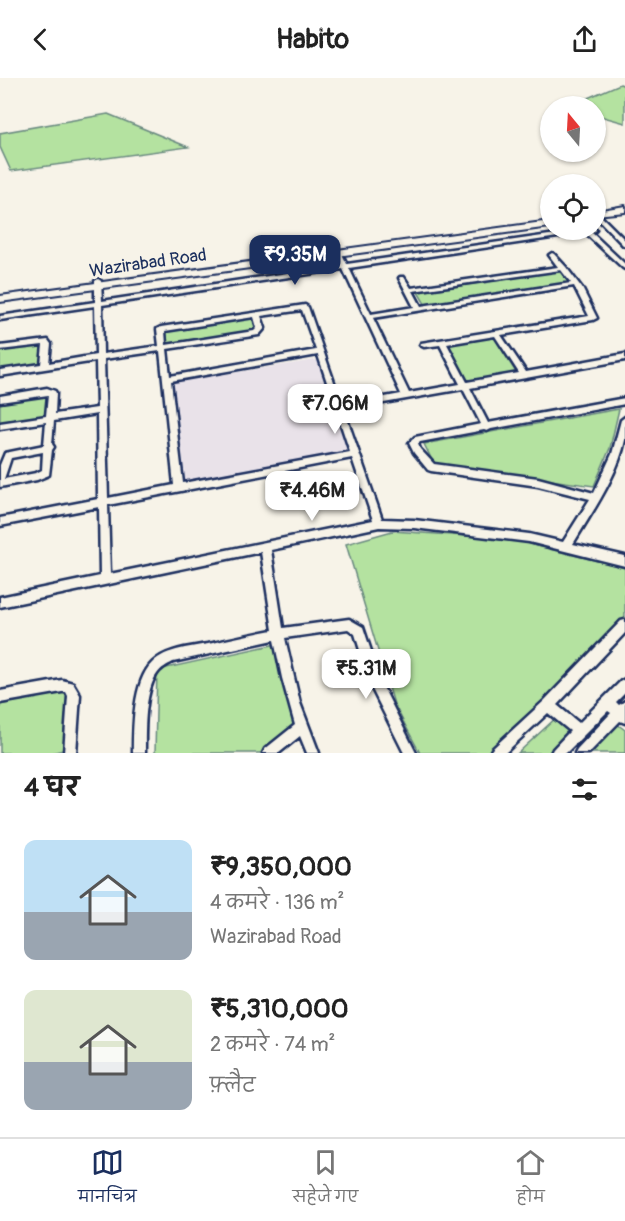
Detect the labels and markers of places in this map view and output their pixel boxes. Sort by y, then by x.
pin: ₹9.35M [246,235,344,286]
pin: ₹7.06M [286,384,384,435]
pin: ₹4.46M [263,471,361,522]
pin: ₹5.31M [317,649,415,700]

